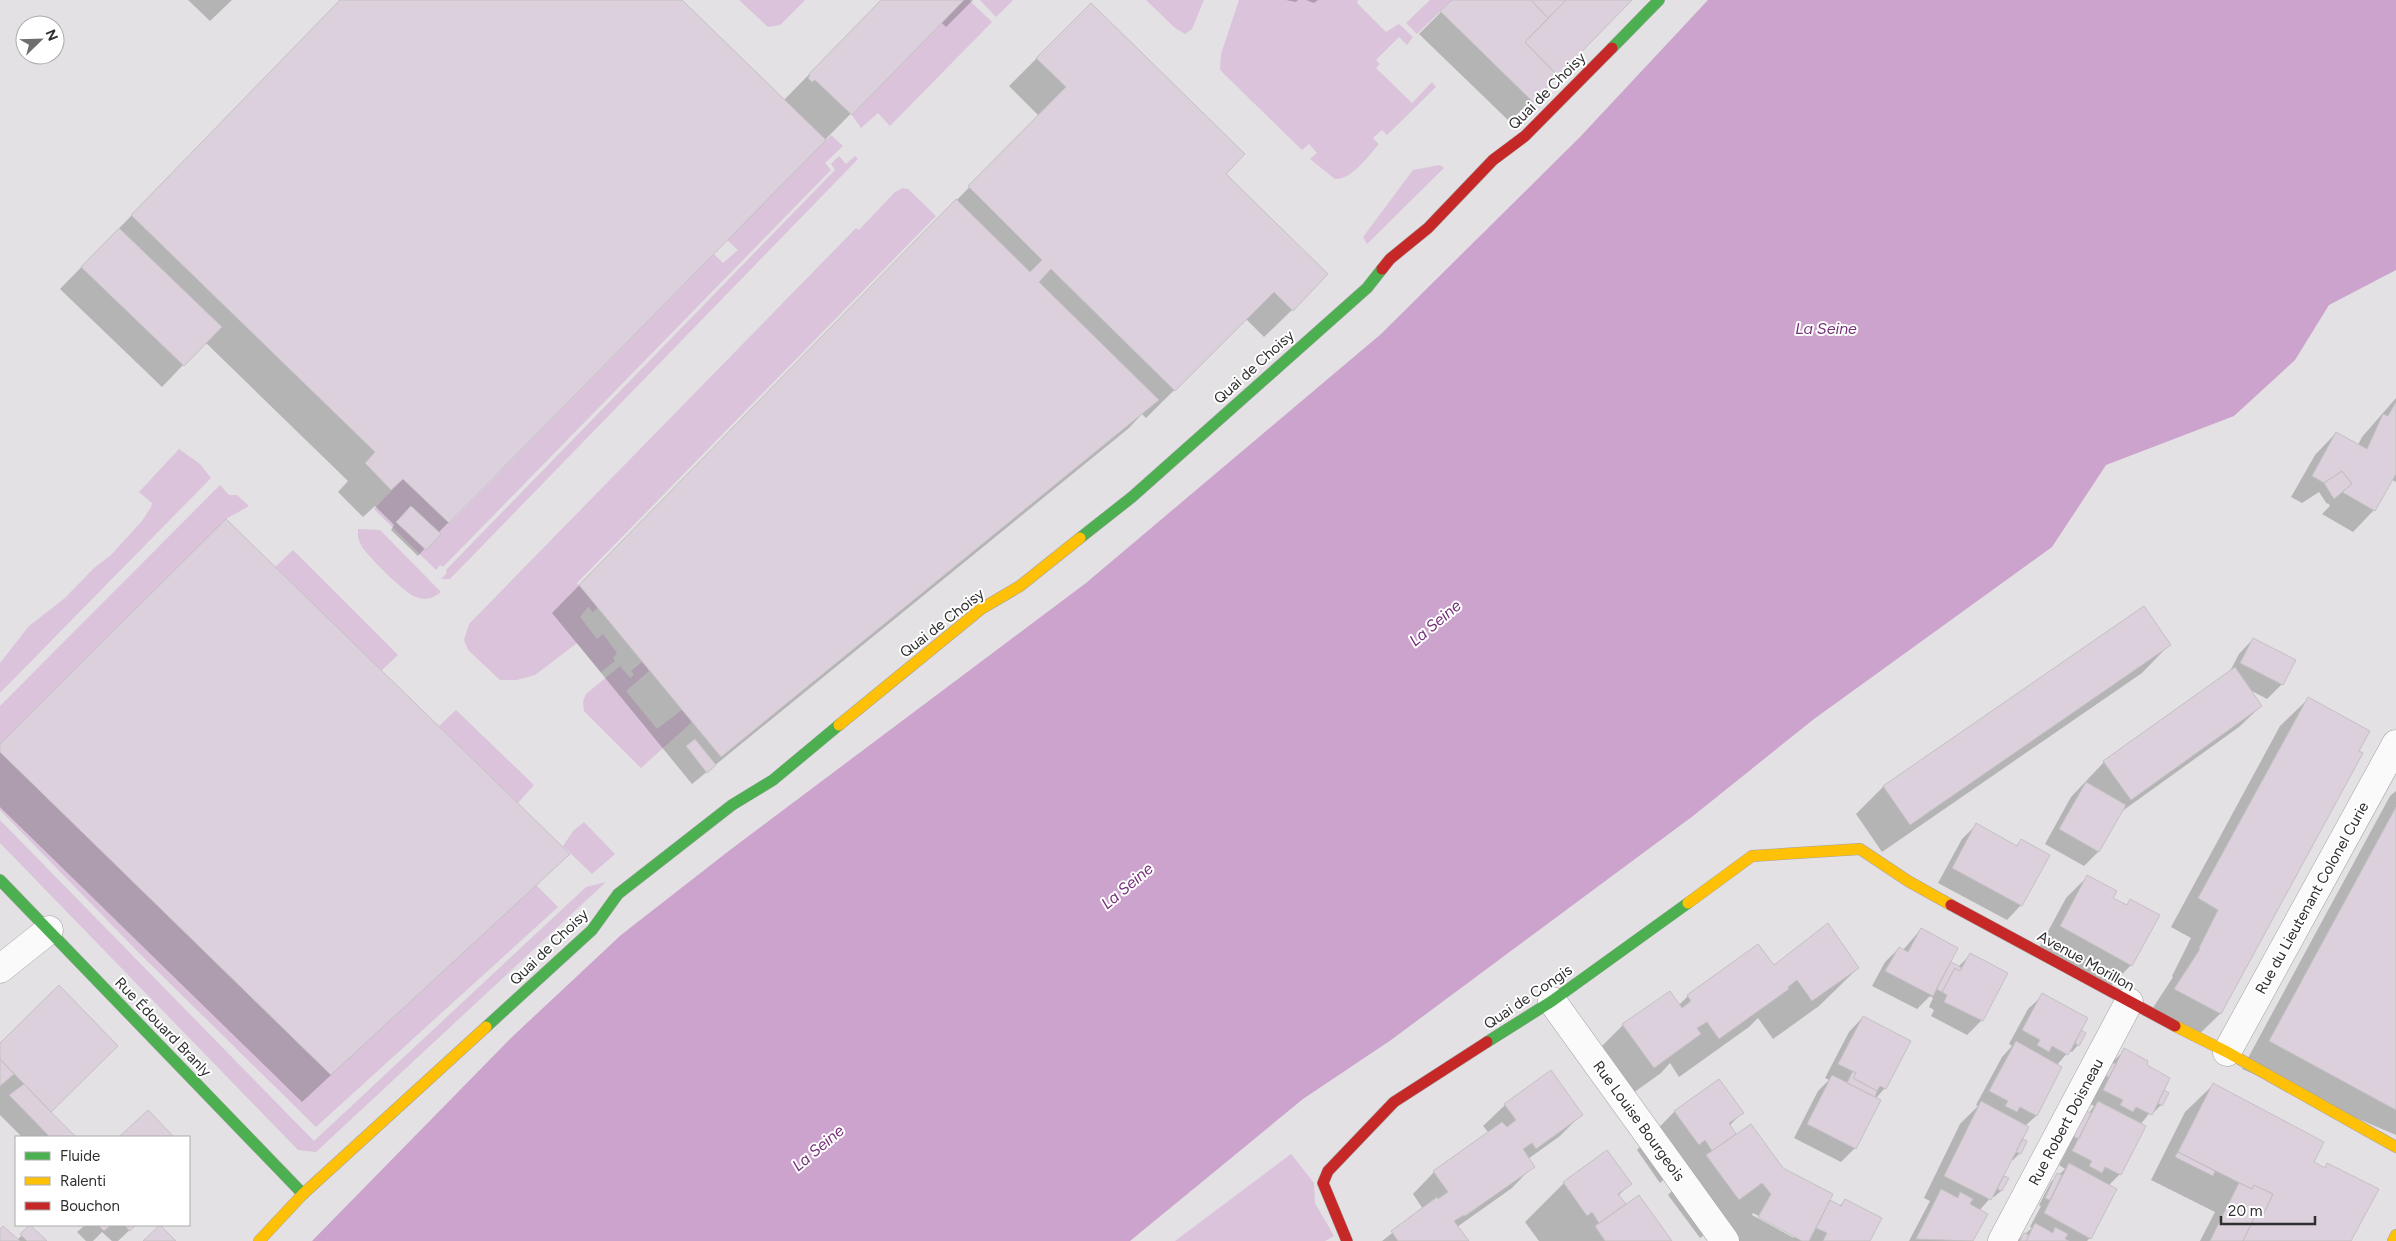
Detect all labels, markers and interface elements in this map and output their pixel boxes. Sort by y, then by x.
north arrow [15,15,65,65]
text: N [42,27,61,43]
street label: Quai de Choisy [1505,49,1589,133]
water label: La Seine [1795,319,1857,338]
street label: Quai de Choisy [1210,326,1298,408]
street label: Quai de Choisy [896,584,988,661]
water label: La Seine [1405,596,1465,650]
street label: Rue du Lieutenant Colonel Curie [2252,799,2372,997]
water label: La Seine [1097,859,1157,913]
street label: Quai de Choisy [506,905,592,989]
street label: Avenue Morillon [2034,927,2138,995]
street label: Quai de Congis [1480,961,1576,1033]
street label: Rue Édouard Branly [111,974,215,1080]
street label: Rue Robert Doisneau [2025,1055,2107,1189]
street label: Rue Louise Bourgeois [1589,1057,1689,1185]
water label: La Seine [788,1121,848,1175]
legend [15,1136,190,1226]
text: Fluide [60,1147,100,1165]
text: Ralenti [60,1172,106,1190]
scale bar [2221,1194,2315,1226]
text: Bouchon [60,1197,120,1215]
text: 20 m [2228,1202,2262,1220]

